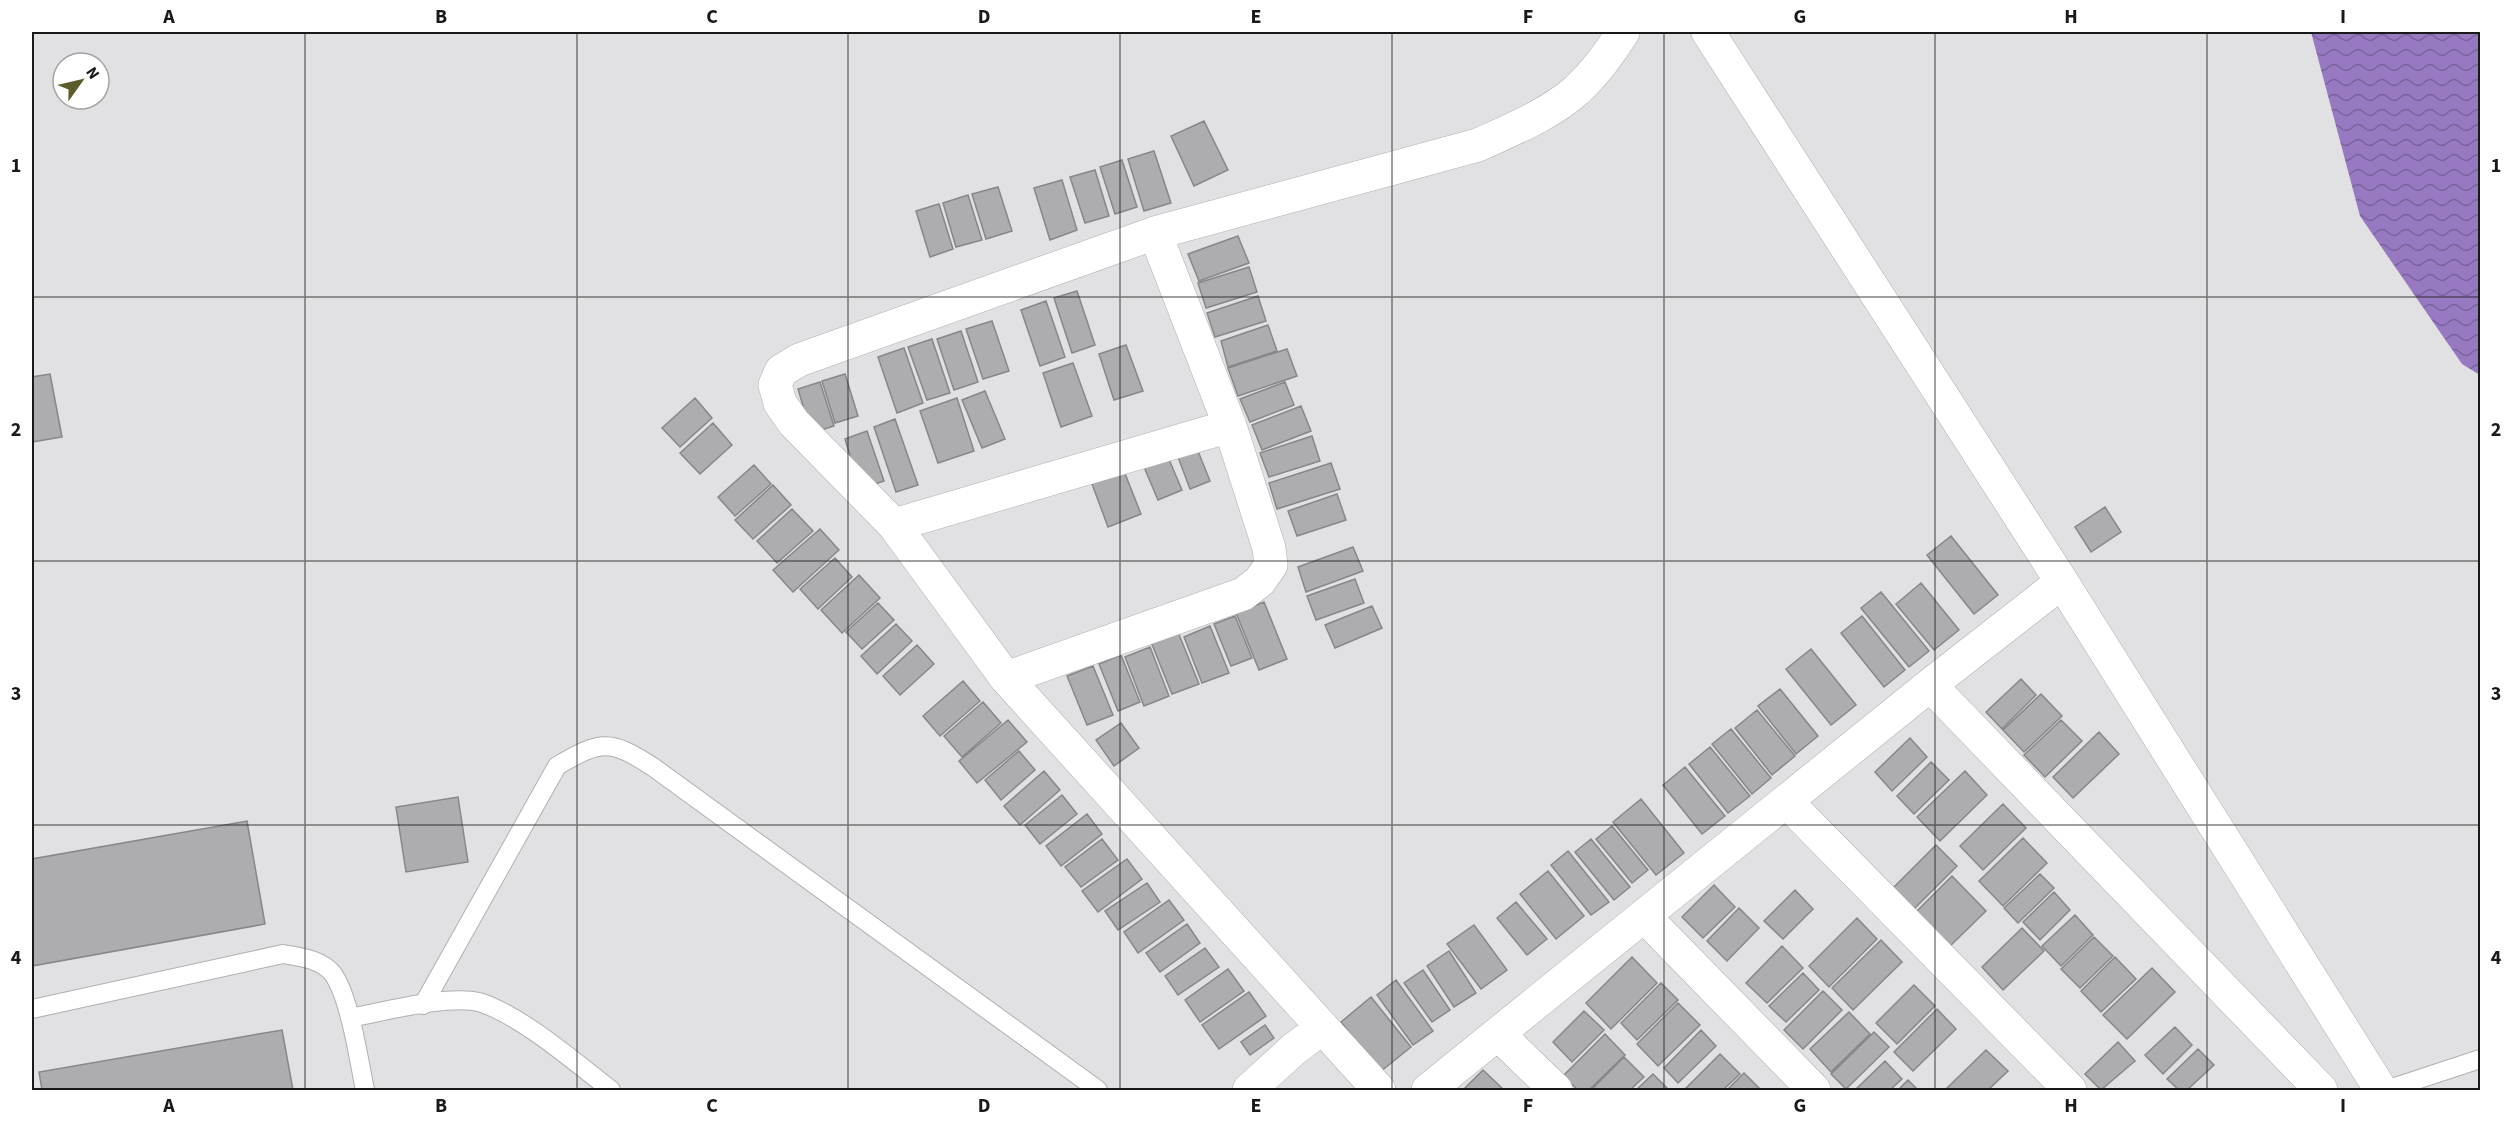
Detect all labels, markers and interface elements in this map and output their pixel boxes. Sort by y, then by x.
text: A [162,3,175,31]
text: B [435,3,447,31]
text: C [706,3,718,31]
text: D [978,3,990,31]
text: E [1251,3,1261,31]
text: F [1523,3,1533,31]
text: G [1794,3,1806,31]
text: H [2064,3,2078,31]
text: I [2340,3,2346,31]
north arrow [51,51,111,111]
text: N [81,63,105,84]
text: 1 [11,152,21,180]
text: 1 [2491,152,2501,180]
text: 2 [11,416,21,444]
text: 2 [2491,416,2501,444]
text: 3 [11,680,21,708]
text: 3 [2491,680,2501,708]
text: 4 [11,944,22,972]
text: 4 [2491,944,2502,972]
text: A [162,1092,175,1120]
text: B [435,1092,447,1120]
text: C [706,1092,718,1120]
text: D [978,1092,990,1120]
text: E [1251,1092,1261,1120]
text: F [1523,1092,1533,1120]
text: G [1794,1092,1806,1120]
text: H [2064,1092,2078,1120]
text: I [2340,1092,2346,1120]

